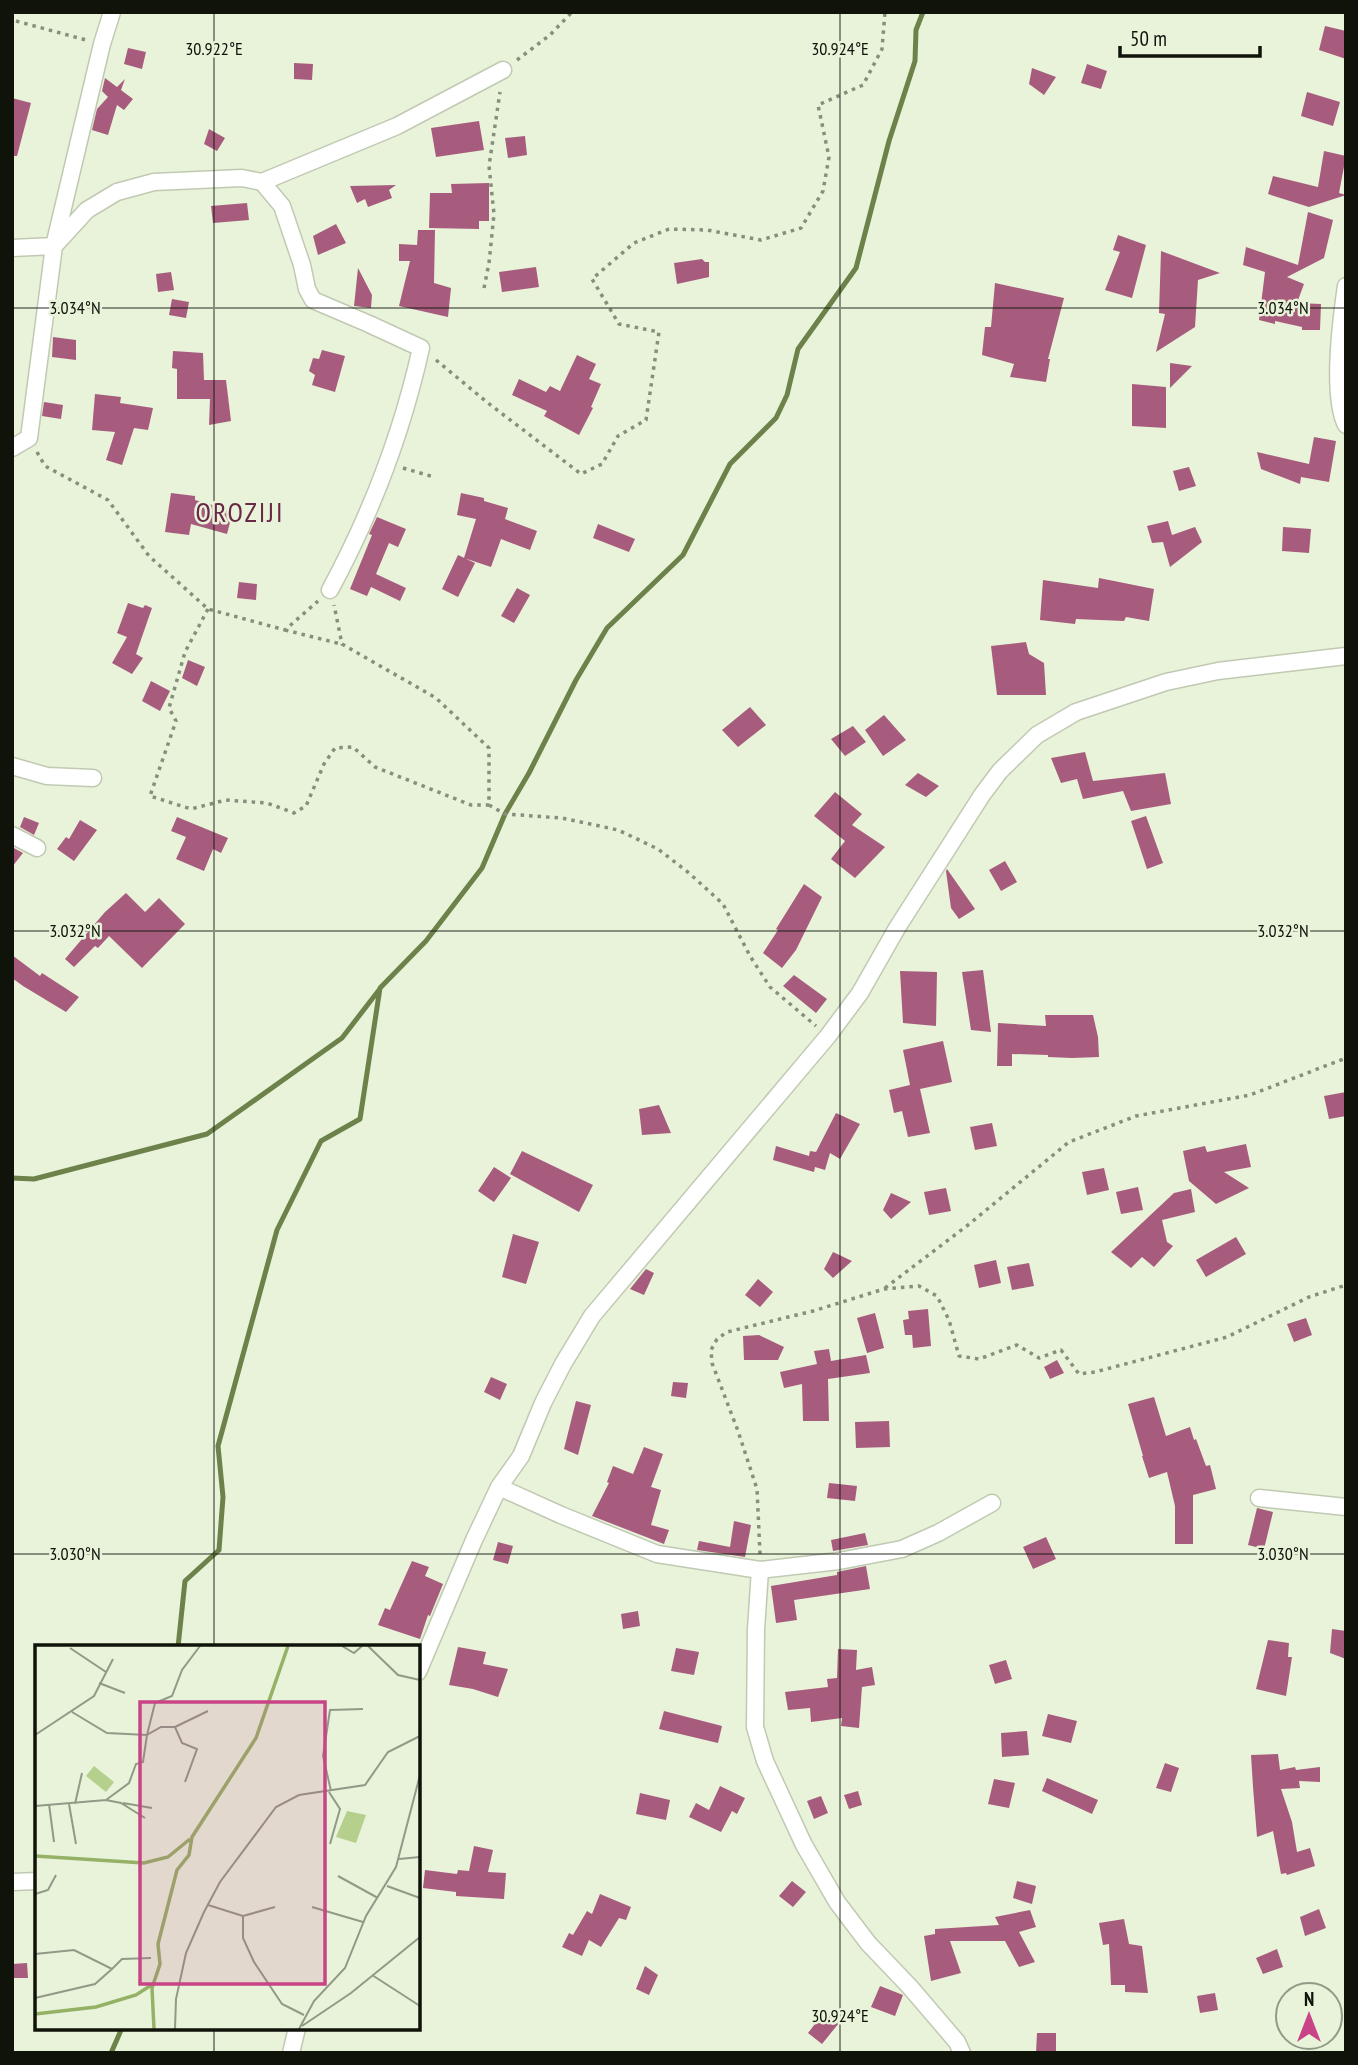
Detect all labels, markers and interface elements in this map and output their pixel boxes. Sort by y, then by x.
scale bar [1120,14,1260,58]
text: 50 m [1130,25,1167,52]
text: 30.922°E [185,37,243,60]
text: 30.924°E [811,37,869,60]
text: 3.034°N [49,296,101,319]
text: 3.034°N [1257,296,1309,319]
district label: OROZIJI [196,493,284,530]
text: 3.032°N [49,919,101,942]
text: 3.032°N [1257,919,1309,942]
text: 3.030°N [49,1542,101,1565]
text: 3.030°N [1257,1542,1309,1565]
inset map [35,1645,420,2030]
north arrow [1274,1981,1344,2051]
text: N [1304,1987,1314,2011]
text: 30.924°E [811,2004,869,2027]

